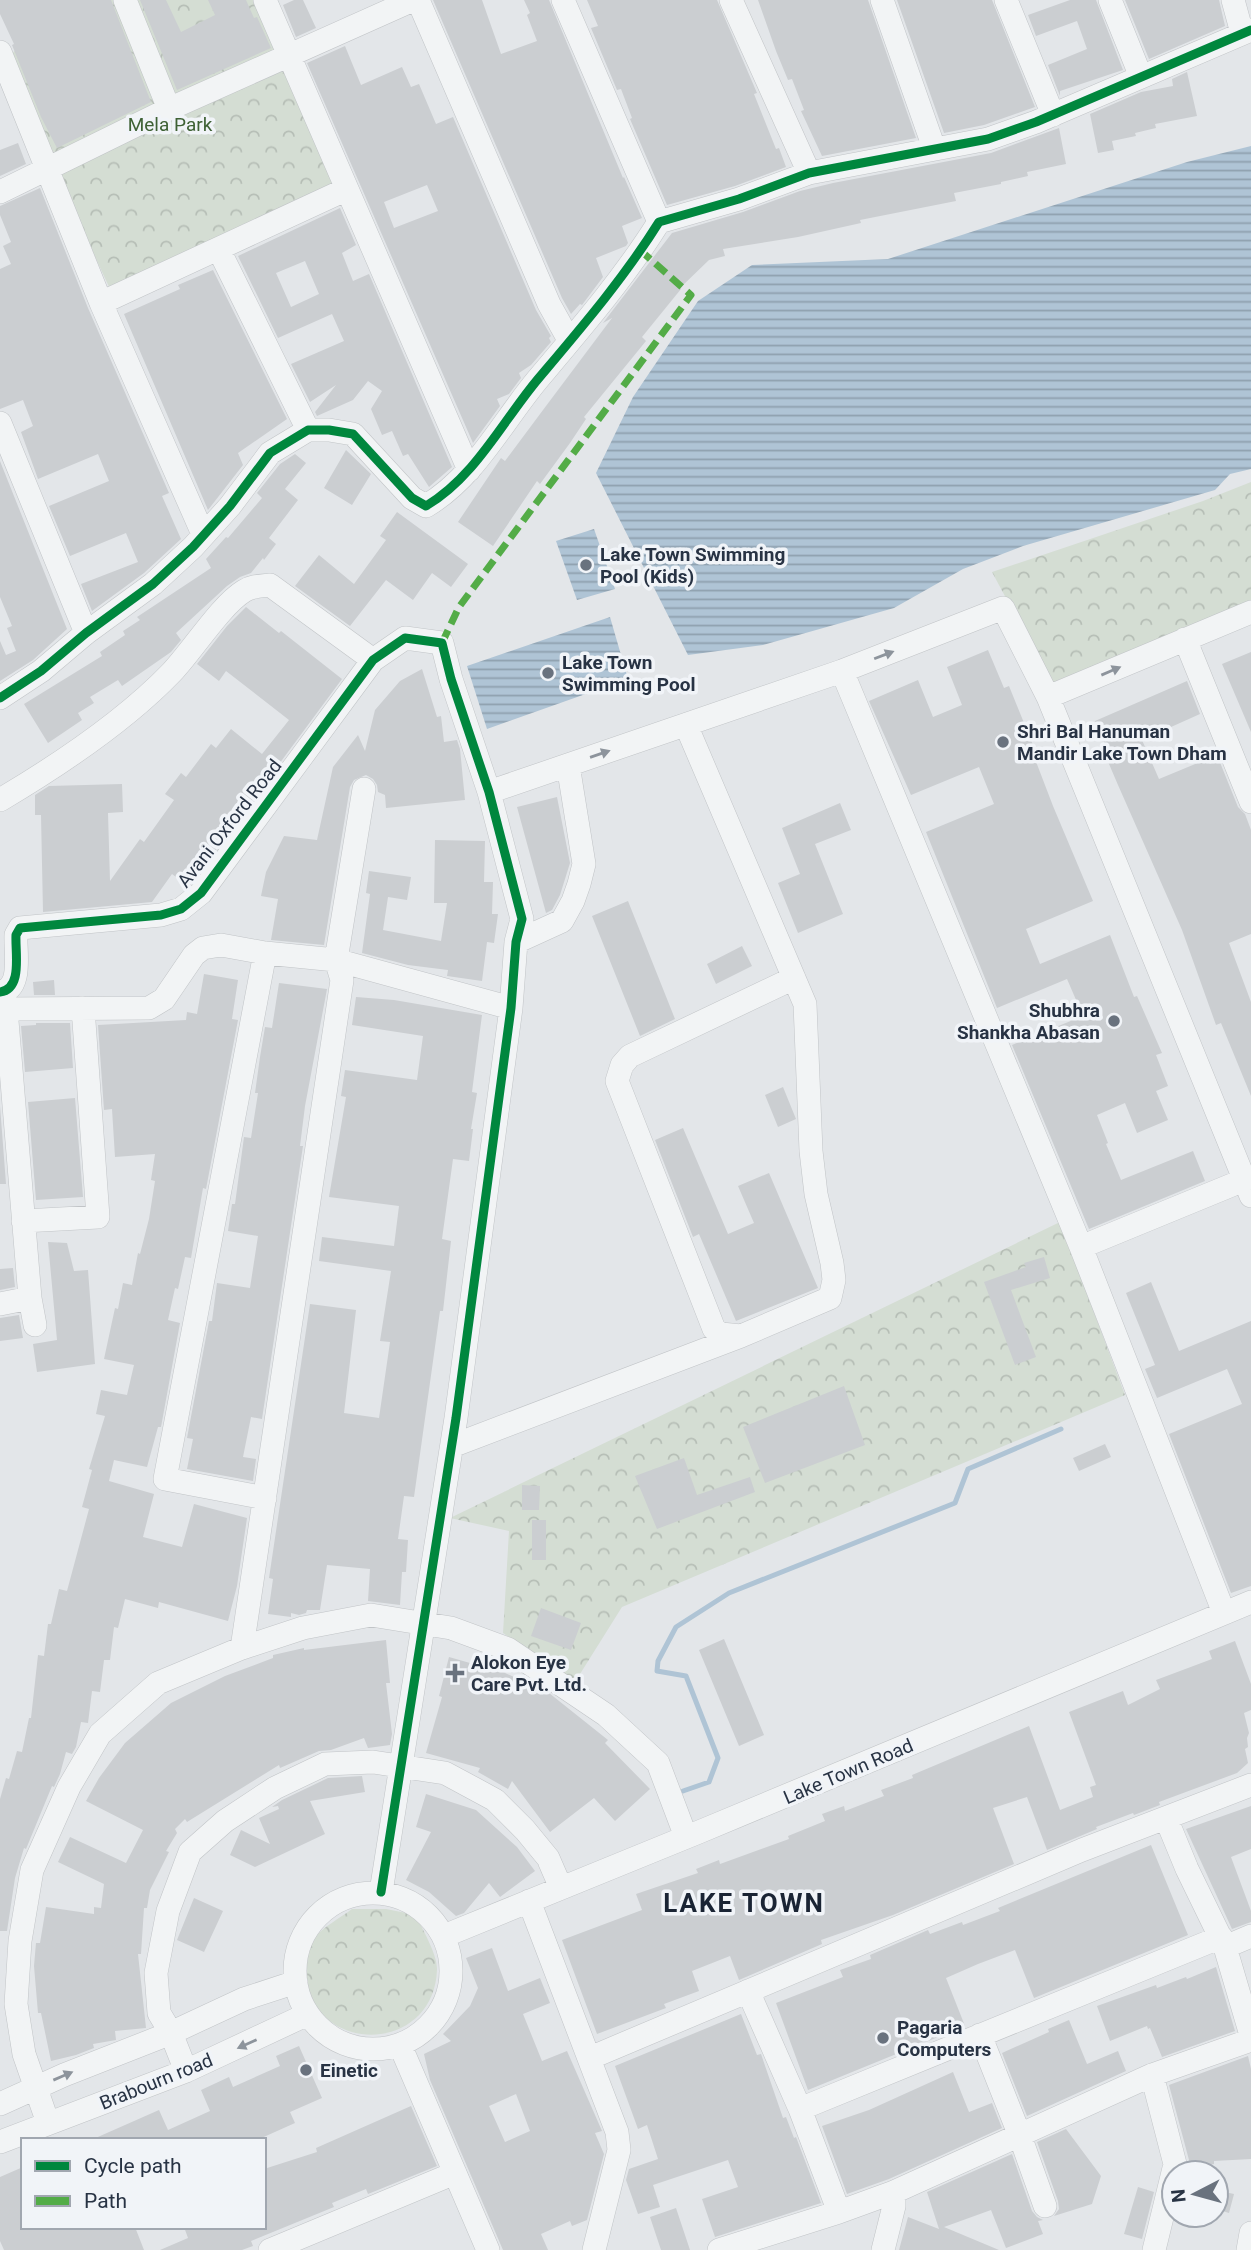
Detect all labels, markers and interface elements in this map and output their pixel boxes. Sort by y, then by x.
park label: Mela Park [128,113,213,136]
place label: Lake Town Swimming Pool (Kids) [600,543,785,588]
marker: Lake Town Swimming Pool (Kids) [578,557,594,573]
one-way arrow [874,649,895,660]
place label: Lake Town Swimming Pool [562,651,695,696]
marker: Lake Town Swimming Pool [540,665,556,681]
one-way arrow [1100,665,1121,676]
place label: Shri Bal Hanuman Mandir Lake Town Dham [1017,720,1227,765]
marker: Shri Bal Hanuman Mandir Lake Town Dham [995,734,1011,750]
one-way arrow [590,748,611,759]
street label: Avani Oxford Road [172,755,287,892]
place label: Shubhra Shankha Abasan [957,999,1100,1044]
marker: Shubhra Shankha Abasan [1106,1013,1122,1029]
place label: Alokon Eye Care Pvt. Ltd. [471,1651,587,1696]
marker: Alokon Eye Care Pvt. Ltd. [445,1663,465,1683]
street label: Lake Town Road [780,1734,917,1809]
district label: LAKE TOWN [663,1888,825,1918]
place label: Pagaria Computers [897,2016,992,2061]
marker: Pagaria Computers [875,2030,891,2046]
one-way arrow [237,2038,257,2050]
street label: Brabourn road [96,2048,216,2115]
place label: Einetic [320,2059,378,2082]
marker: Einetic [298,2062,314,2078]
one-way arrow [52,2070,73,2081]
legend [21,2138,266,2229]
text: Cycle path [84,2154,182,2178]
north arrow [1160,2159,1230,2229]
text: N [1166,2188,1191,2204]
text: Path [84,2189,127,2213]

